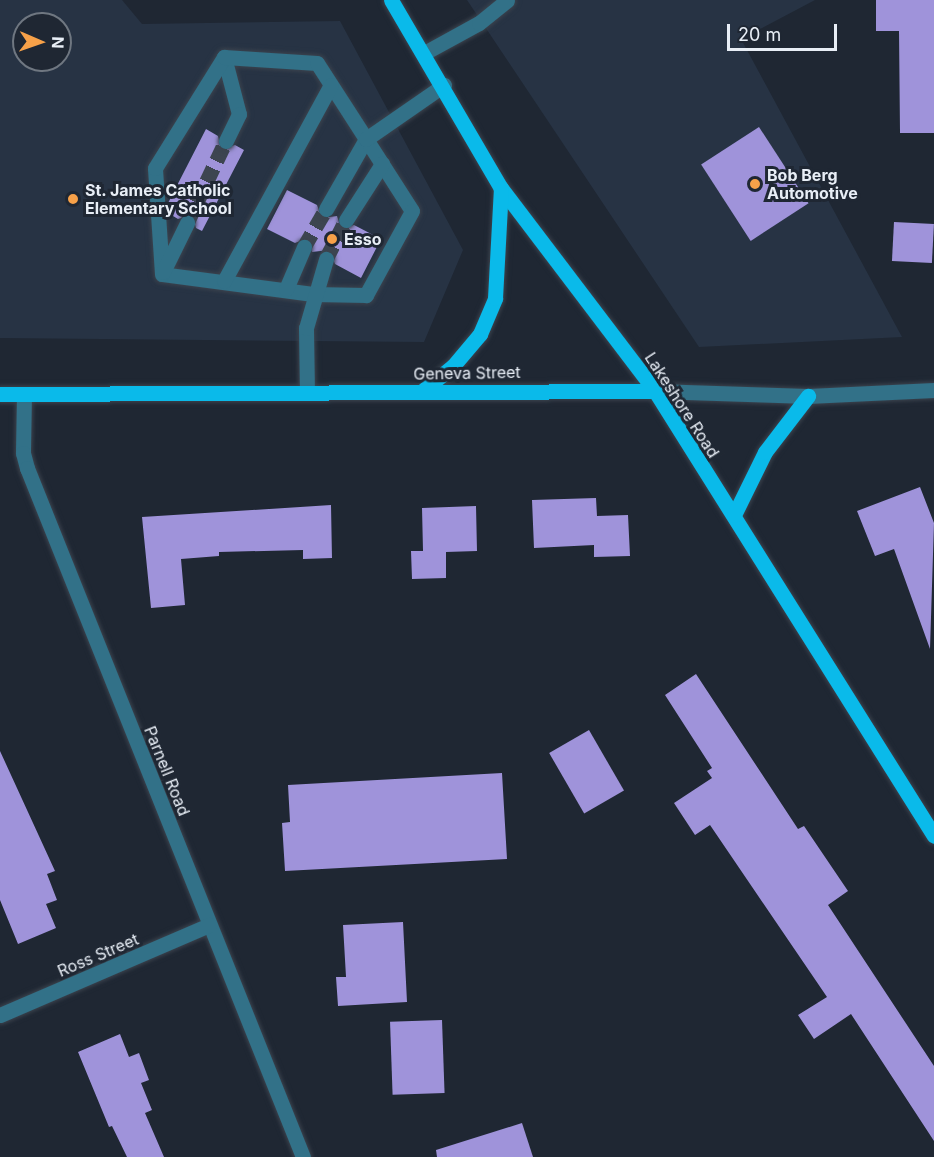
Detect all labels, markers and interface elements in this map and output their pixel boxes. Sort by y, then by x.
north arrow [12,12,72,72]
scale bar [730,12,840,50]
text: 20 m [738,24,781,45]
text: N [48,36,68,49]
place label: Bob Berg Automotive [767,165,858,203]
marker: Bob Berg Automotive [748,177,762,191]
place label: St. James Catholic Elementary School [85,180,232,218]
marker: St. James Catholic Elementary School [66,192,80,206]
place label: Esso [344,229,381,249]
marker: Esso [325,232,339,246]
street label: Lakeshore Road [641,349,723,461]
street label: Geneva Street [413,362,521,384]
street label: Parnell Road [140,723,194,819]
street label: Ross Street [55,929,141,981]

